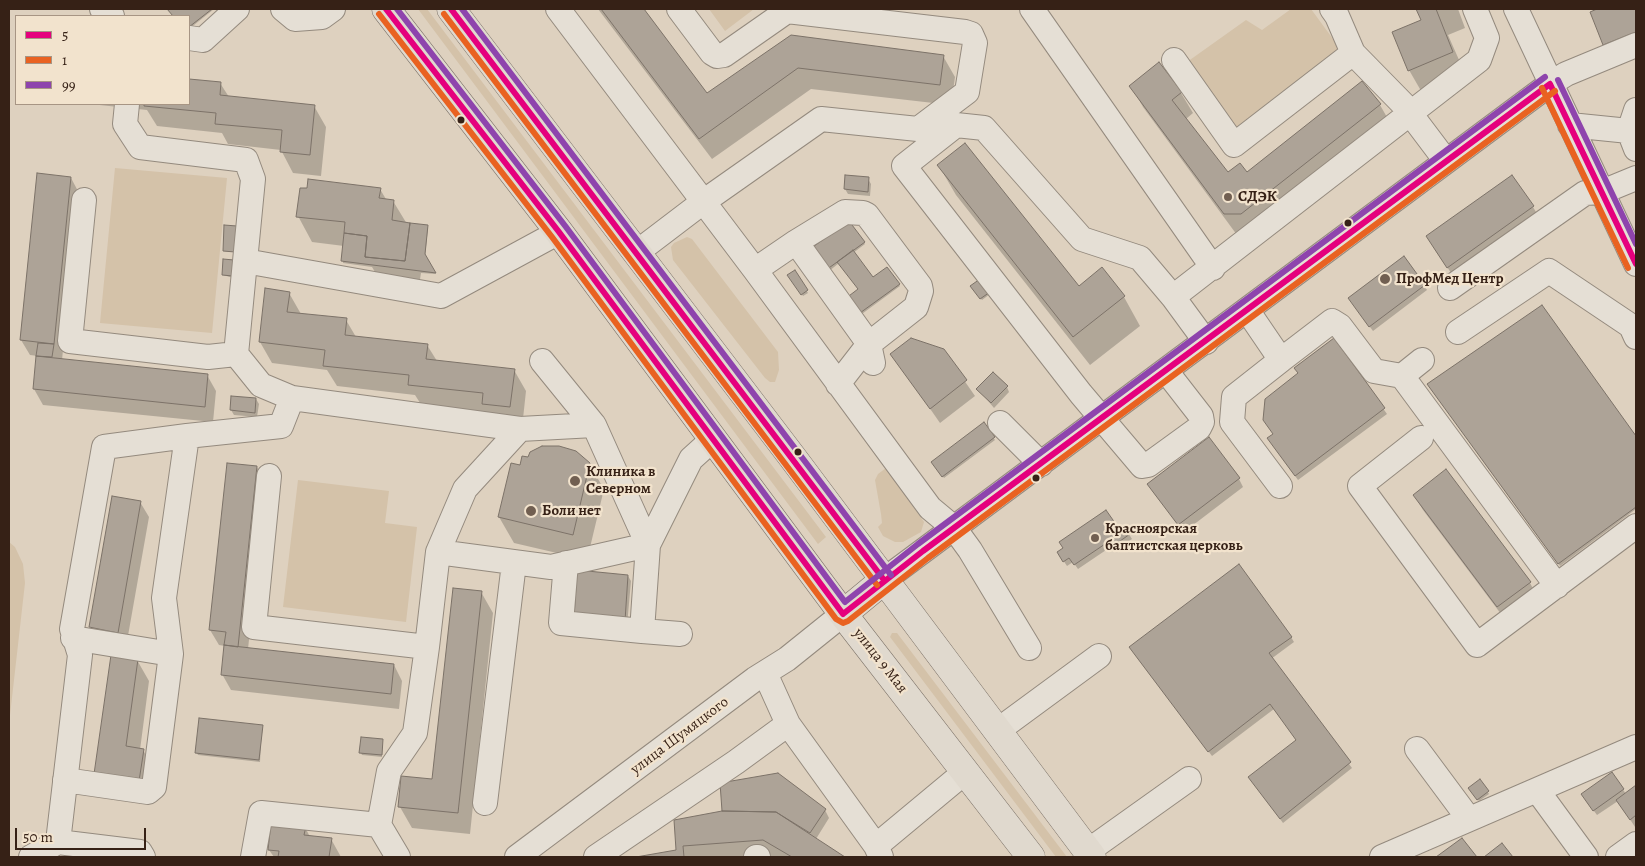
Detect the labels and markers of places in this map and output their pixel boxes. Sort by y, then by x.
unlabelled marker [456,115,466,125]
place label: СДЭК [1238,188,1277,206]
marker: СДЭК [1222,191,1234,203]
unlabelled marker [1343,218,1353,228]
place label: ПрофМед Центр [1396,270,1503,288]
marker: ПрофМед Центр [1378,272,1392,286]
unlabelled marker [793,447,803,457]
place label: Клиника в Северном [586,463,655,498]
unlabelled marker [1031,473,1041,483]
marker: Клиника в Северном [568,474,582,488]
place label: Боли нет [542,502,601,520]
marker: Боли нет [524,504,538,518]
place label: Красноярская баптистская церковь [1105,520,1242,555]
marker: Красноярская баптистская церковь [1089,532,1101,544]

